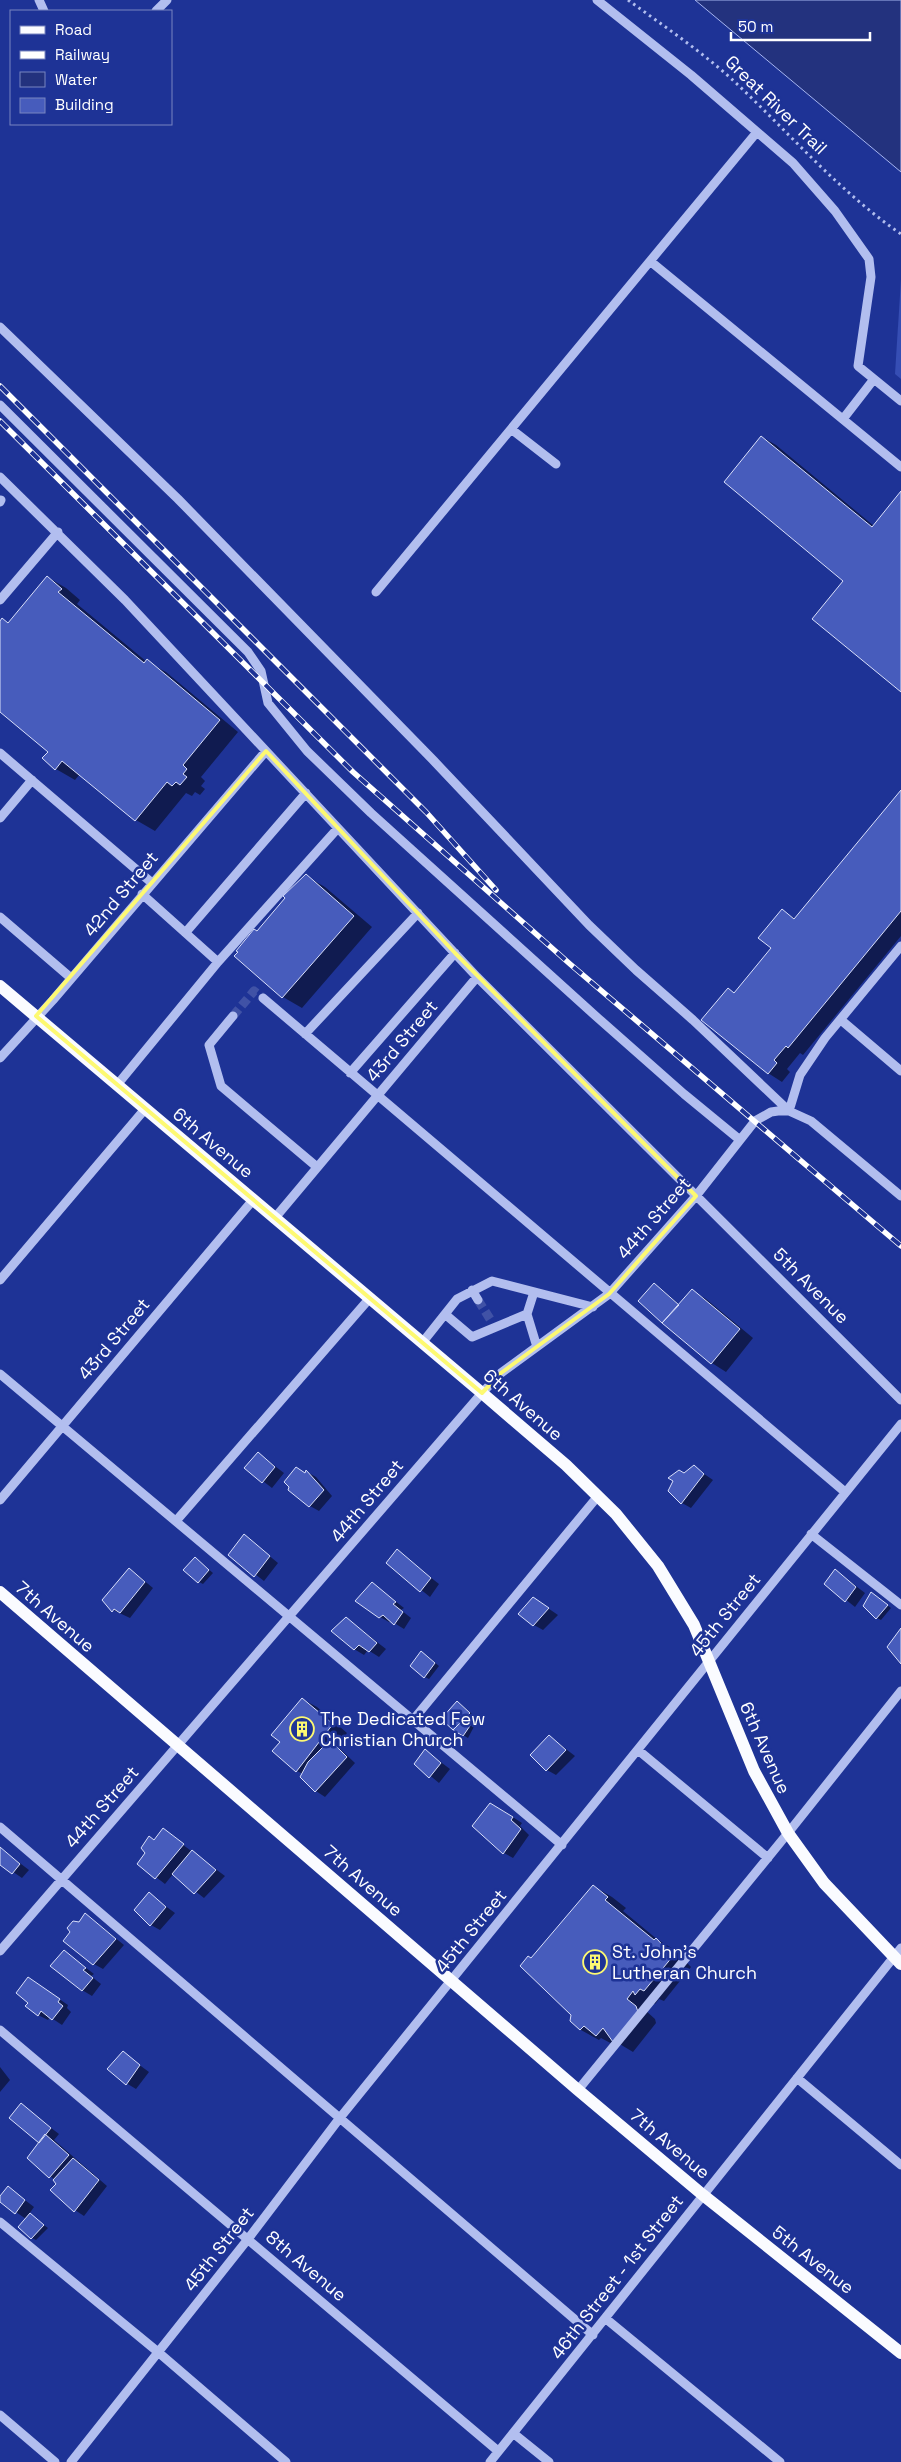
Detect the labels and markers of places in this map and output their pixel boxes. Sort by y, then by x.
place label: The Dedicated Few Christian Church [320,1707,485,1751]
building icon: The Dedicated Few Christian Church [289,1716,315,1742]
place label: St. John's Lutheran Church [612,1940,757,1984]
building icon: St. John's Lutheran Church [582,1949,608,1975]

